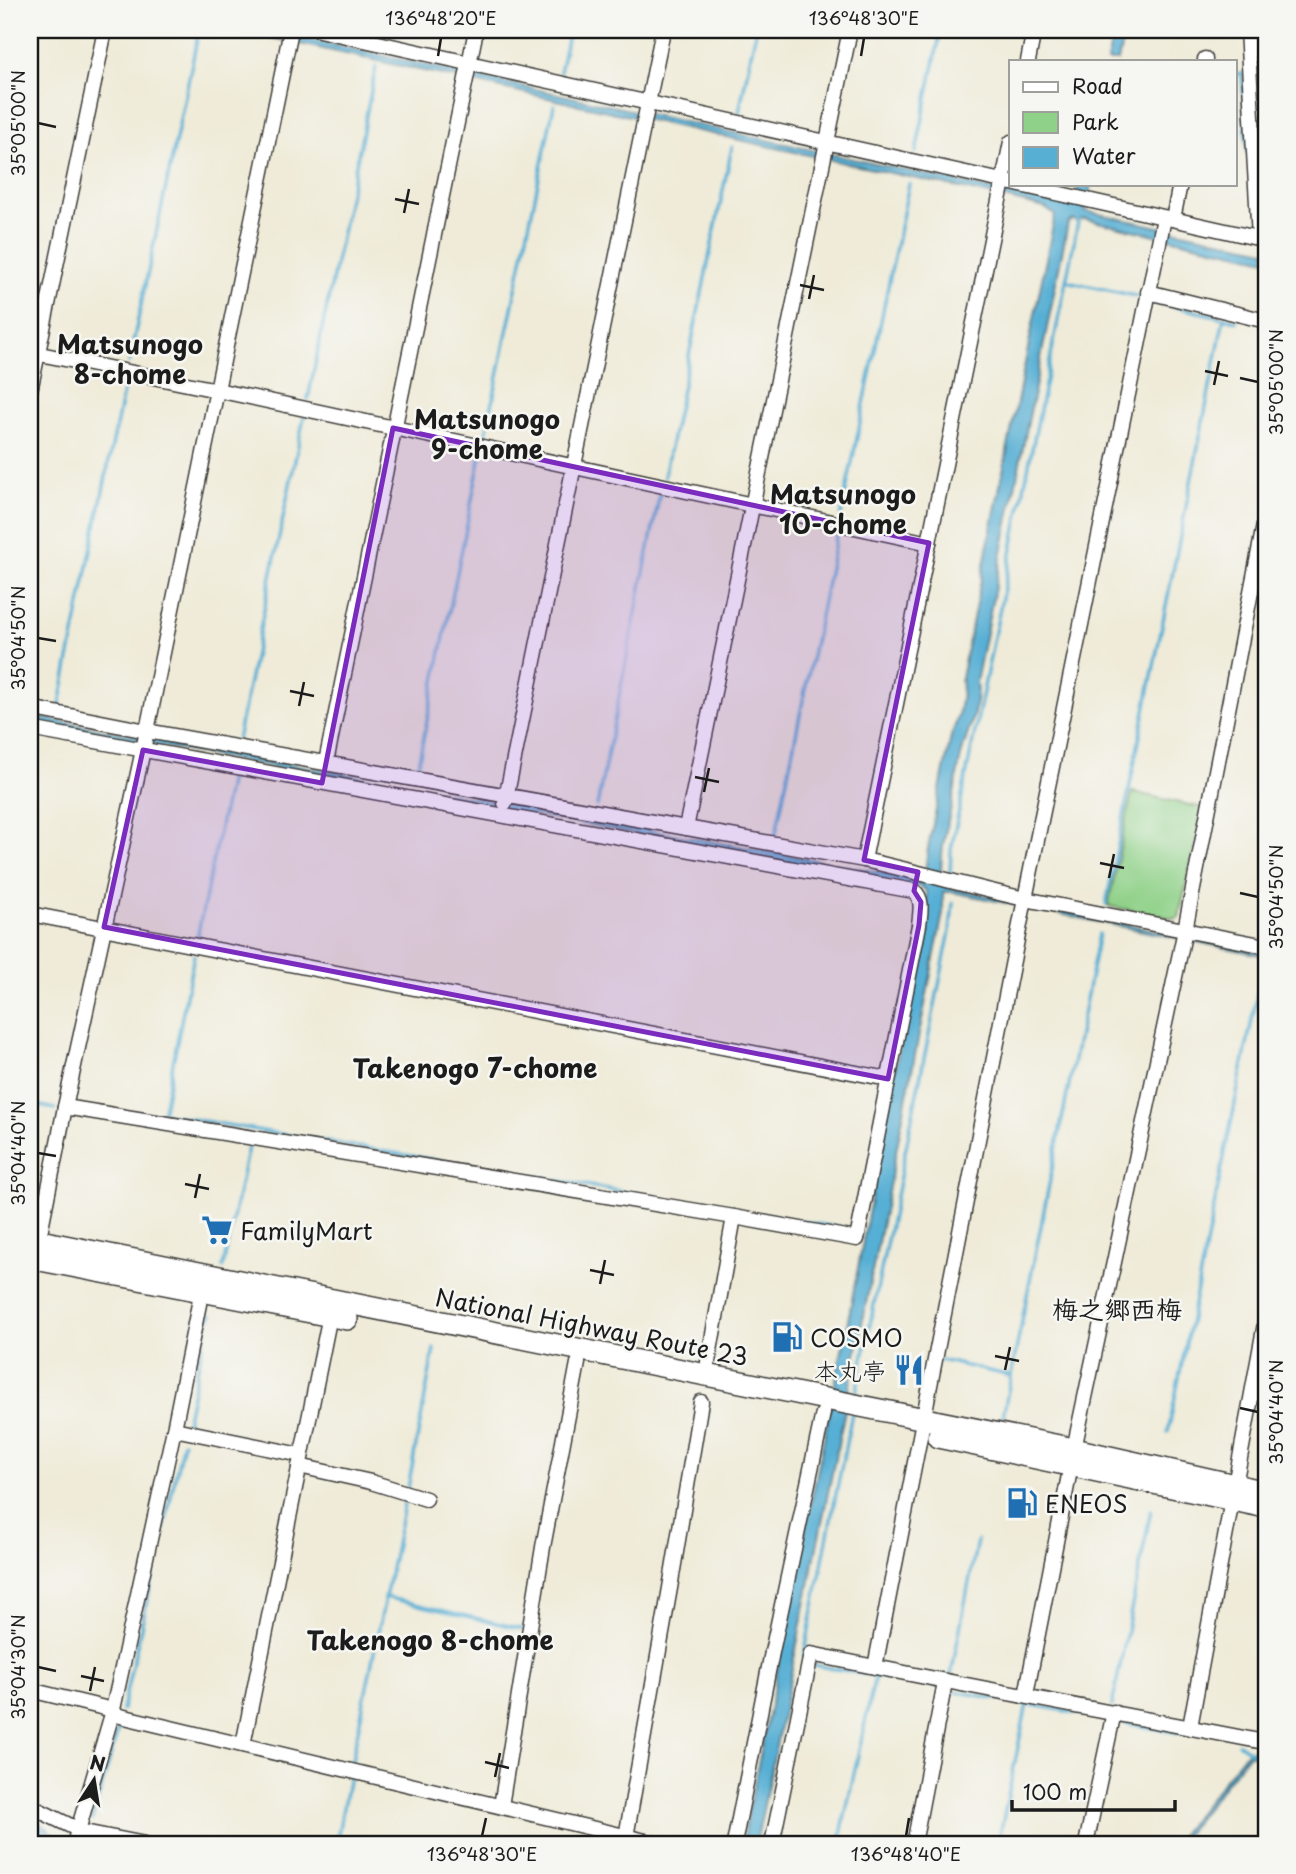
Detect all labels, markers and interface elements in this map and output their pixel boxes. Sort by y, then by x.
text: 136°48'20"E [385,4,497,31]
text: 136°48'30"E [809,4,919,31]
legend [1009,60,1236,186]
text: Road [1072,69,1123,101]
text: 35°05'00"N [4,70,31,176]
text: Park [1072,105,1119,137]
text: Water [1072,139,1136,171]
district label: Matsunogo 8-chome [57,324,203,393]
text: 35°05'00"N [1262,329,1289,435]
district label: Matsunogo 9-chome [414,399,560,468]
district label: Matsunogo 10-chome [770,474,916,543]
text: 35°04'50"N [4,586,31,690]
text: 35°04'50"N [1262,845,1289,949]
district label: Takenogo 7-chome [353,1048,597,1087]
text: 35°04'40"N [4,1100,31,1206]
place label: FamilyMart [240,1212,373,1248]
supermarket icon: FamilyMart [200,1213,234,1247]
street label: National Highway Route 23 [433,1278,751,1374]
district label: 梅之郷西梅 [1052,1289,1182,1328]
place label: COSMO [810,1319,903,1355]
fuel station icon: COSMO [770,1320,804,1354]
place label: 本丸亭 [814,1352,886,1388]
restaurant icon: 本丸亭 [892,1353,926,1387]
text: 35°04'40"N [1262,1359,1289,1465]
place label: ENEOS [1045,1485,1128,1521]
fuel station icon: ENEOS [1005,1486,1039,1520]
text: 35°04'30"N [4,1614,31,1720]
district label: Takenogo 8-chome [306,1620,554,1659]
north arrow [60,1744,130,1814]
text: N [87,1747,108,1778]
scale bar [1012,1769,1175,1813]
text: 100 m [1023,1775,1087,1807]
text: 136°48'30"E [427,1840,537,1867]
text: 136°48'40"E [851,1840,961,1867]

